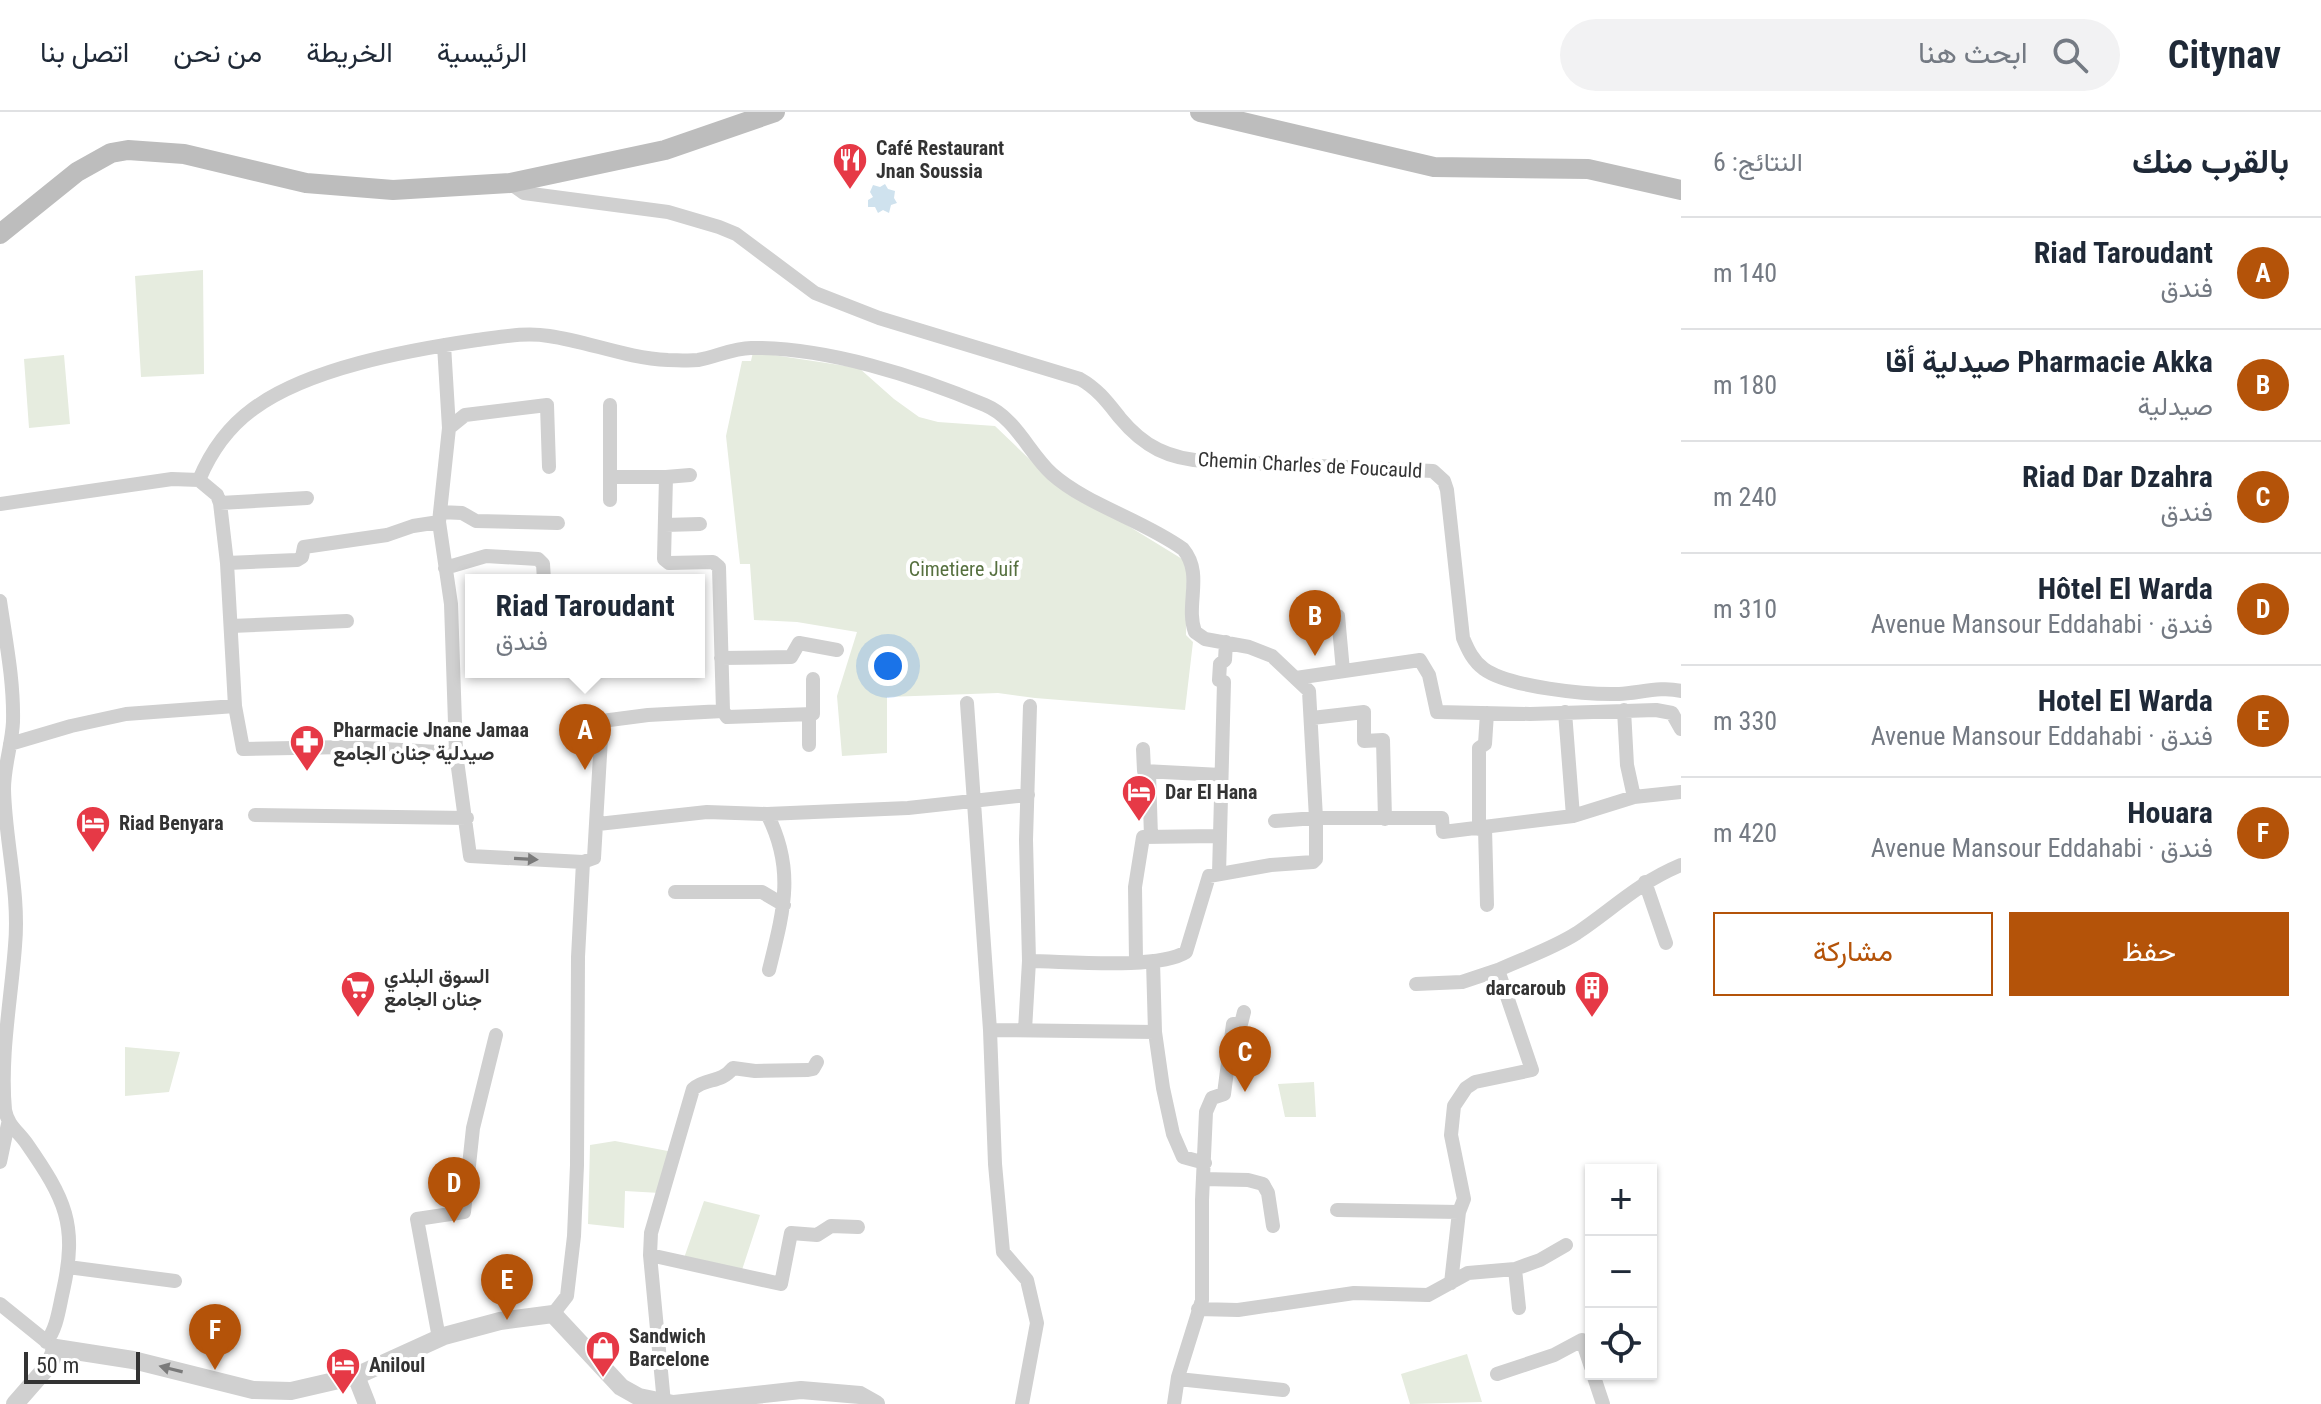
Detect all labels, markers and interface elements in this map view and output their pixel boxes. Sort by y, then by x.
search box [1560,19,2120,91]
icon: search [2048,33,2092,77]
text: Citynav [2168,33,2281,77]
text: ابحث هنا [1918,35,2028,70]
text: اتصل بنا [40,36,129,69]
text: من نحن [173,36,262,69]
text: الخريطة [306,36,393,69]
text: الرئيسية [437,36,527,69]
place label: Café Restaurant Jnan Soussia [876,136,1004,183]
restaurant icon: Café Restaurant Jnan Soussia [831,141,869,191]
text: بالقرب منك [2132,141,2289,181]
text: النتائج: 6 [1713,147,1803,177]
text: Riad Taroudant [2034,235,2213,270]
text: 140 m [1713,258,1777,288]
text: A [2255,258,2271,288]
text: فندق [2161,273,2213,303]
text: Pharmacie Akka صيدلية أقا [1885,344,2213,379]
text: 180 m [1713,370,1777,400]
text: B [2256,370,2270,400]
text: صيدلية [2138,391,2213,421]
street label: Chemin Charles de Foucauld [1197,447,1423,483]
text: Riad Dar Dzahra [2022,459,2213,494]
text: 240 m [1713,482,1777,512]
text: C [2256,482,2270,512]
text: فندق [2161,497,2213,527]
park label: Cimetiere Juif [909,557,1020,581]
text: Hôtel El Warda [2038,571,2213,606]
popup [465,574,705,678]
text: Riad Taroudant [495,588,675,623]
pin: B [1289,590,1341,656]
text: 310 m [1713,594,1777,624]
text: D [2256,594,2270,624]
text: فندق · Avenue Mansour Eddahabi [1871,609,2213,639]
text: فندق [495,626,548,656]
your location [868,646,908,686]
text: Hotel El Warda [2038,683,2213,718]
pin: A [559,704,611,770]
text: 330 m [1713,706,1777,736]
text: E [2257,706,2269,736]
place label: Pharmacie Jnane Jamaa صيدلية جنان الجامع [333,718,529,767]
text: فندق · Avenue Mansour Eddahabi [1871,721,2213,751]
pharmacy icon: Pharmacie Jnane Jamaa صيدلية جنان الجامع [288,723,326,773]
hotel icon: Dar El Hana [1120,773,1158,823]
place label: Dar El Hana [1165,780,1257,804]
text: Houara [2127,795,2213,830]
hotel icon: Riad Benyara [74,804,112,854]
place label: Riad Benyara [119,811,224,835]
text: 420 m [1713,818,1777,848]
text: F [2257,818,2269,848]
text: فندق · Avenue Mansour Eddahabi [1871,833,2213,863]
one-way arrow [514,853,539,866]
button: مشاركة [1713,912,1993,996]
button: حفظ [2009,912,2289,996]
place label: السوق البلدي جنان الجامع [384,964,490,1013]
supermarket icon: السوق البلدي جنان الجامع [339,969,377,1019]
building icon: darcaroub [1573,969,1611,1019]
place label: darcaroub [1486,976,1566,1000]
pin: C [1219,1026,1271,1092]
pin: D [428,1157,480,1223]
map controls [1585,1164,1657,1380]
button: + [1585,1164,1657,1236]
button: − [1585,1236,1657,1308]
pin: E [481,1254,533,1320]
pin: F [189,1304,241,1370]
button: locate [1585,1308,1657,1380]
place label: Sandwich Barcelone [629,1324,709,1371]
shop icon: Sandwich Barcelone [584,1329,622,1379]
hotel icon: Aniloul [324,1346,362,1396]
scale bar [24,1348,140,1384]
text: 50 m [36,1353,79,1378]
place label: Aniloul [369,1353,425,1377]
one-way arrow [158,1362,183,1374]

